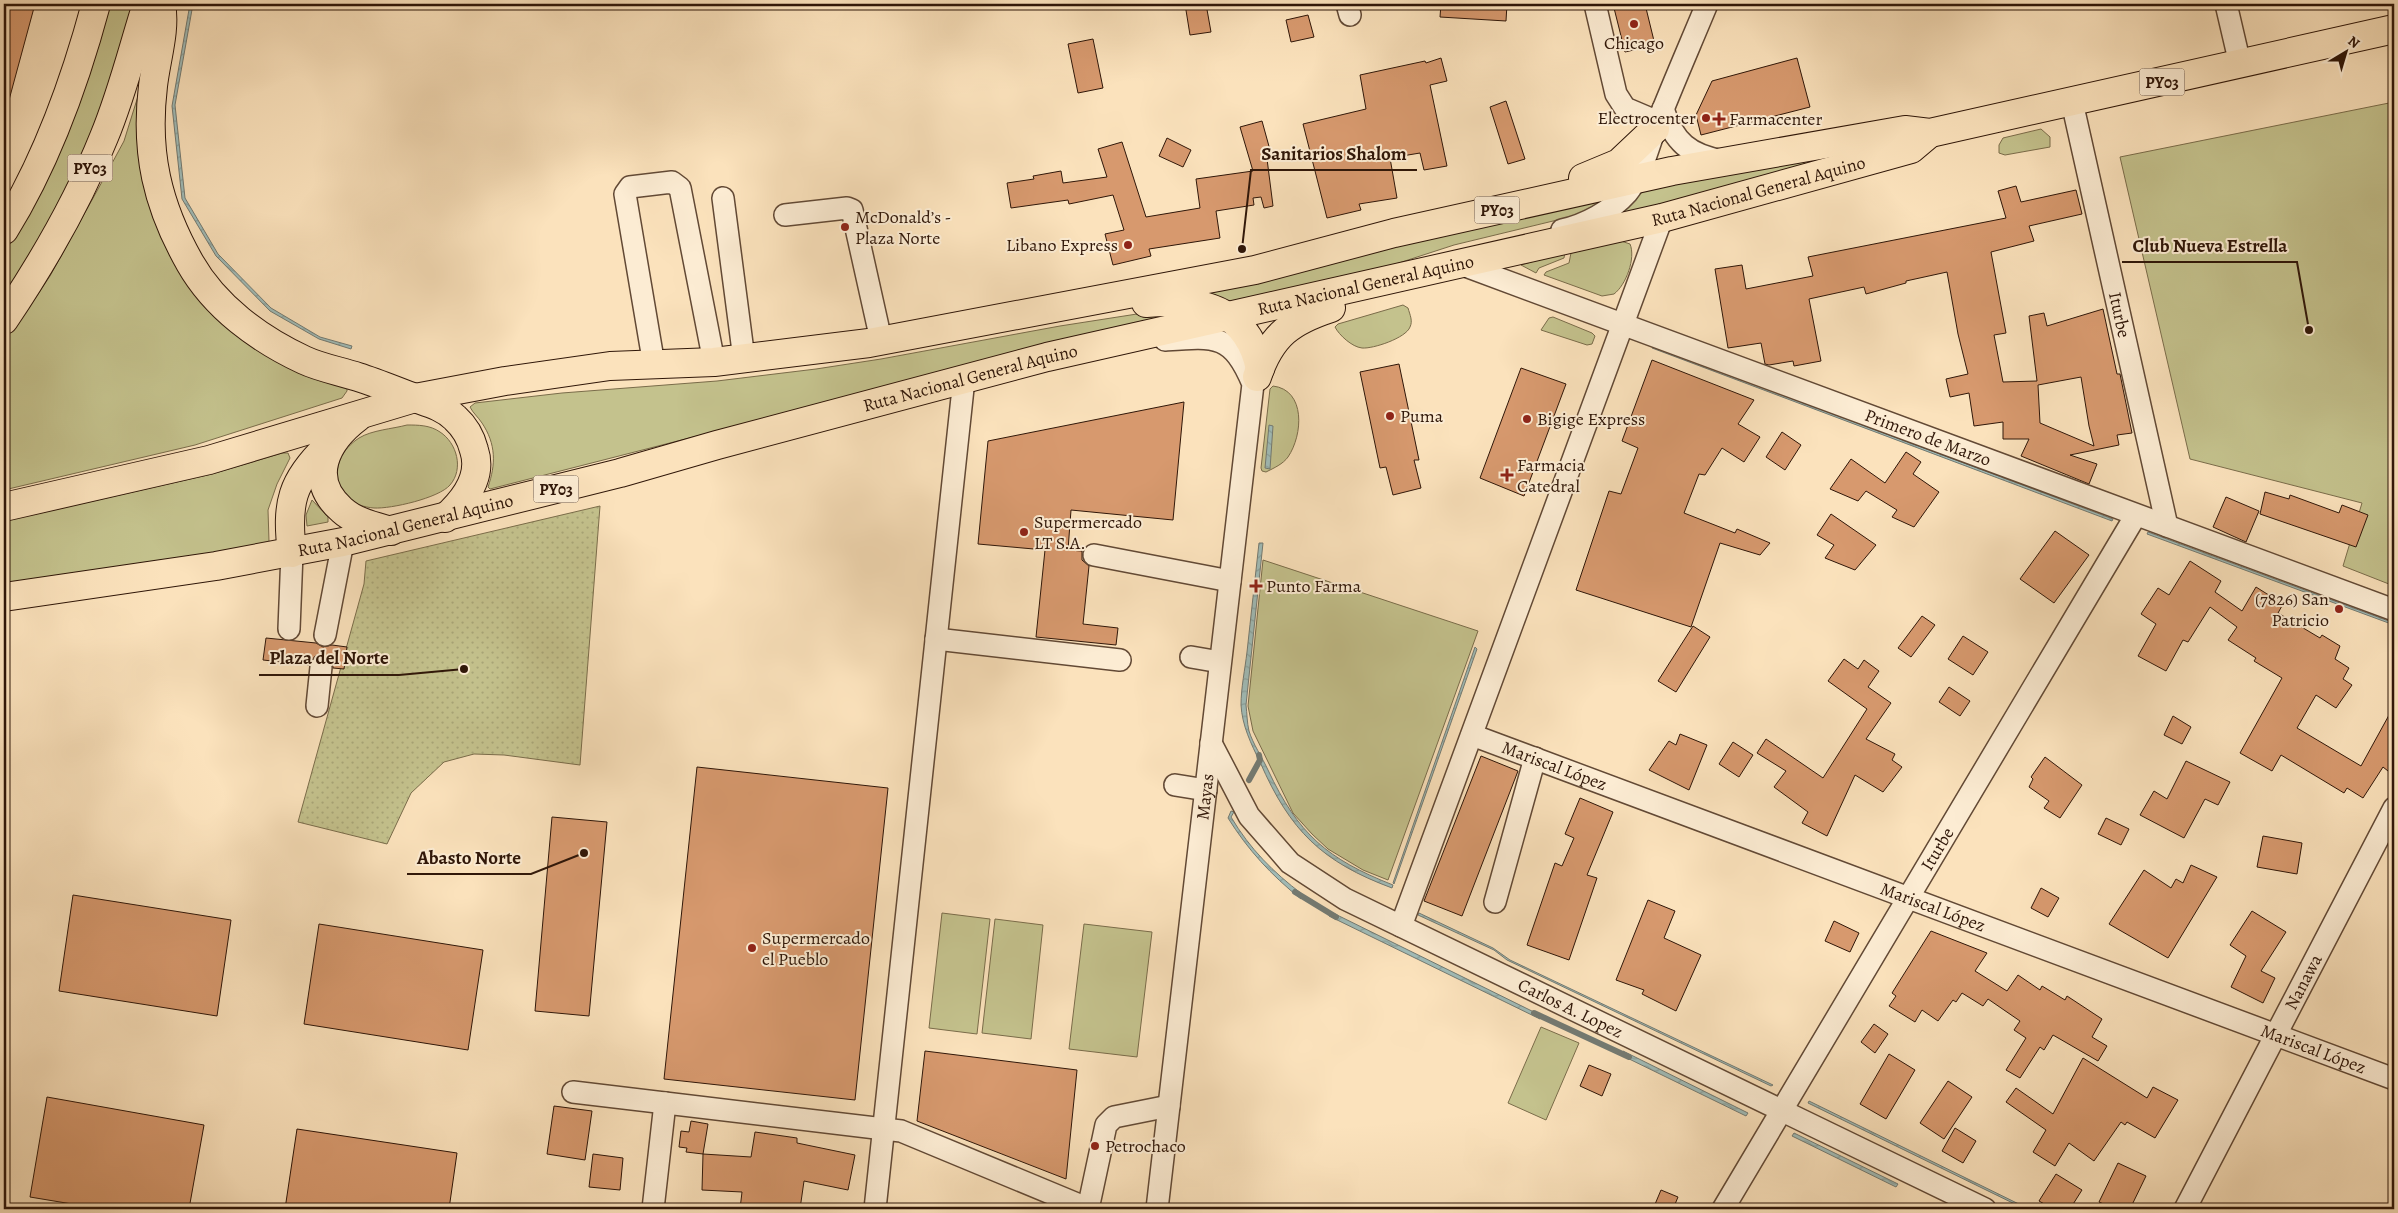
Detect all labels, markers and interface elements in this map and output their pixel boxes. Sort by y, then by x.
marker: Chicago [1628,18,1640,30]
north arrow [2320,28,2370,78]
place label: Chicago [1604,31,1664,55]
text: N [2344,32,2364,53]
road number: PY03 [2140,68,2184,95]
place label: Electrocenter [1597,106,1696,130]
place label: Farmacenter [1729,107,1822,131]
marker: Electrocenter [1700,112,1712,124]
marker: Farmacenter [1713,113,1725,125]
callout: Sanitarios Shalom [1251,136,1417,170]
text: Sanitarios Shalom [1261,141,1407,167]
street label: Ruta Nacional General Aquino [1649,150,1868,232]
road number: PY03 [68,154,112,182]
road number: PY03 [1474,196,1520,224]
place label: McDonald’s - Plaza Norte [855,205,951,250]
marker: McDonald’s - Plaza Norte [839,221,851,233]
callout: Club Nueva Estrella [2122,228,2297,262]
place label: Libano Express [1006,233,1118,257]
text: Club Nueva Estrella [2133,233,2288,259]
marker: Libano Express [1122,239,1134,251]
street label: Ruta Nacional General Aquino [1255,249,1476,321]
street label: Iturbe [2103,289,2136,340]
street label: Ruta Nacional General Aquino [860,338,1080,418]
street label: Primero de Marzo [1861,403,1994,472]
place label: Puma [1400,404,1444,428]
place label: Bigige Express [1537,407,1645,431]
marker: Puma [1384,410,1396,422]
marker: Bigige Express [1521,413,1533,425]
place label: Farmacia Catedral [1517,453,1586,498]
marker: Farmacia Catedral [1501,469,1513,481]
road number: PY03 [534,476,578,502]
street label: Ruta Nacional General Aquino [296,488,516,562]
place label: Supermercado LT S.A. [1034,510,1142,555]
marker: Supermercado LT S.A. [1018,526,1030,538]
place label: Punto Farma [1266,574,1362,598]
marker: Punto Farma [1250,580,1262,592]
place label: (7826) San Patricio [2255,587,2329,632]
marker: (7826) San Patricio [2333,603,2345,615]
callout: Plaza del Norte [259,641,399,675]
text: Plaza del Norte [269,645,389,671]
street label: Mariscal López [1498,735,1610,796]
street label: Mayas [1190,772,1220,821]
street label: Iturbe [1915,823,1959,875]
callout: Abasto Norte [407,840,531,874]
text: Abasto Norte [416,845,521,871]
street label: Mariscal López [1877,876,1989,938]
place label: Supermercado el Pueblo [762,926,870,971]
marker: Supermercado el Pueblo [746,942,758,954]
street label: Nanawa [2279,949,2328,1014]
street label: Carlos A. Lopez [1514,973,1627,1044]
street label: Mariscal López [2257,1018,2369,1079]
place label: Petrochaco [1105,1134,1186,1158]
marker: Petrochaco [1089,1140,1101,1152]

